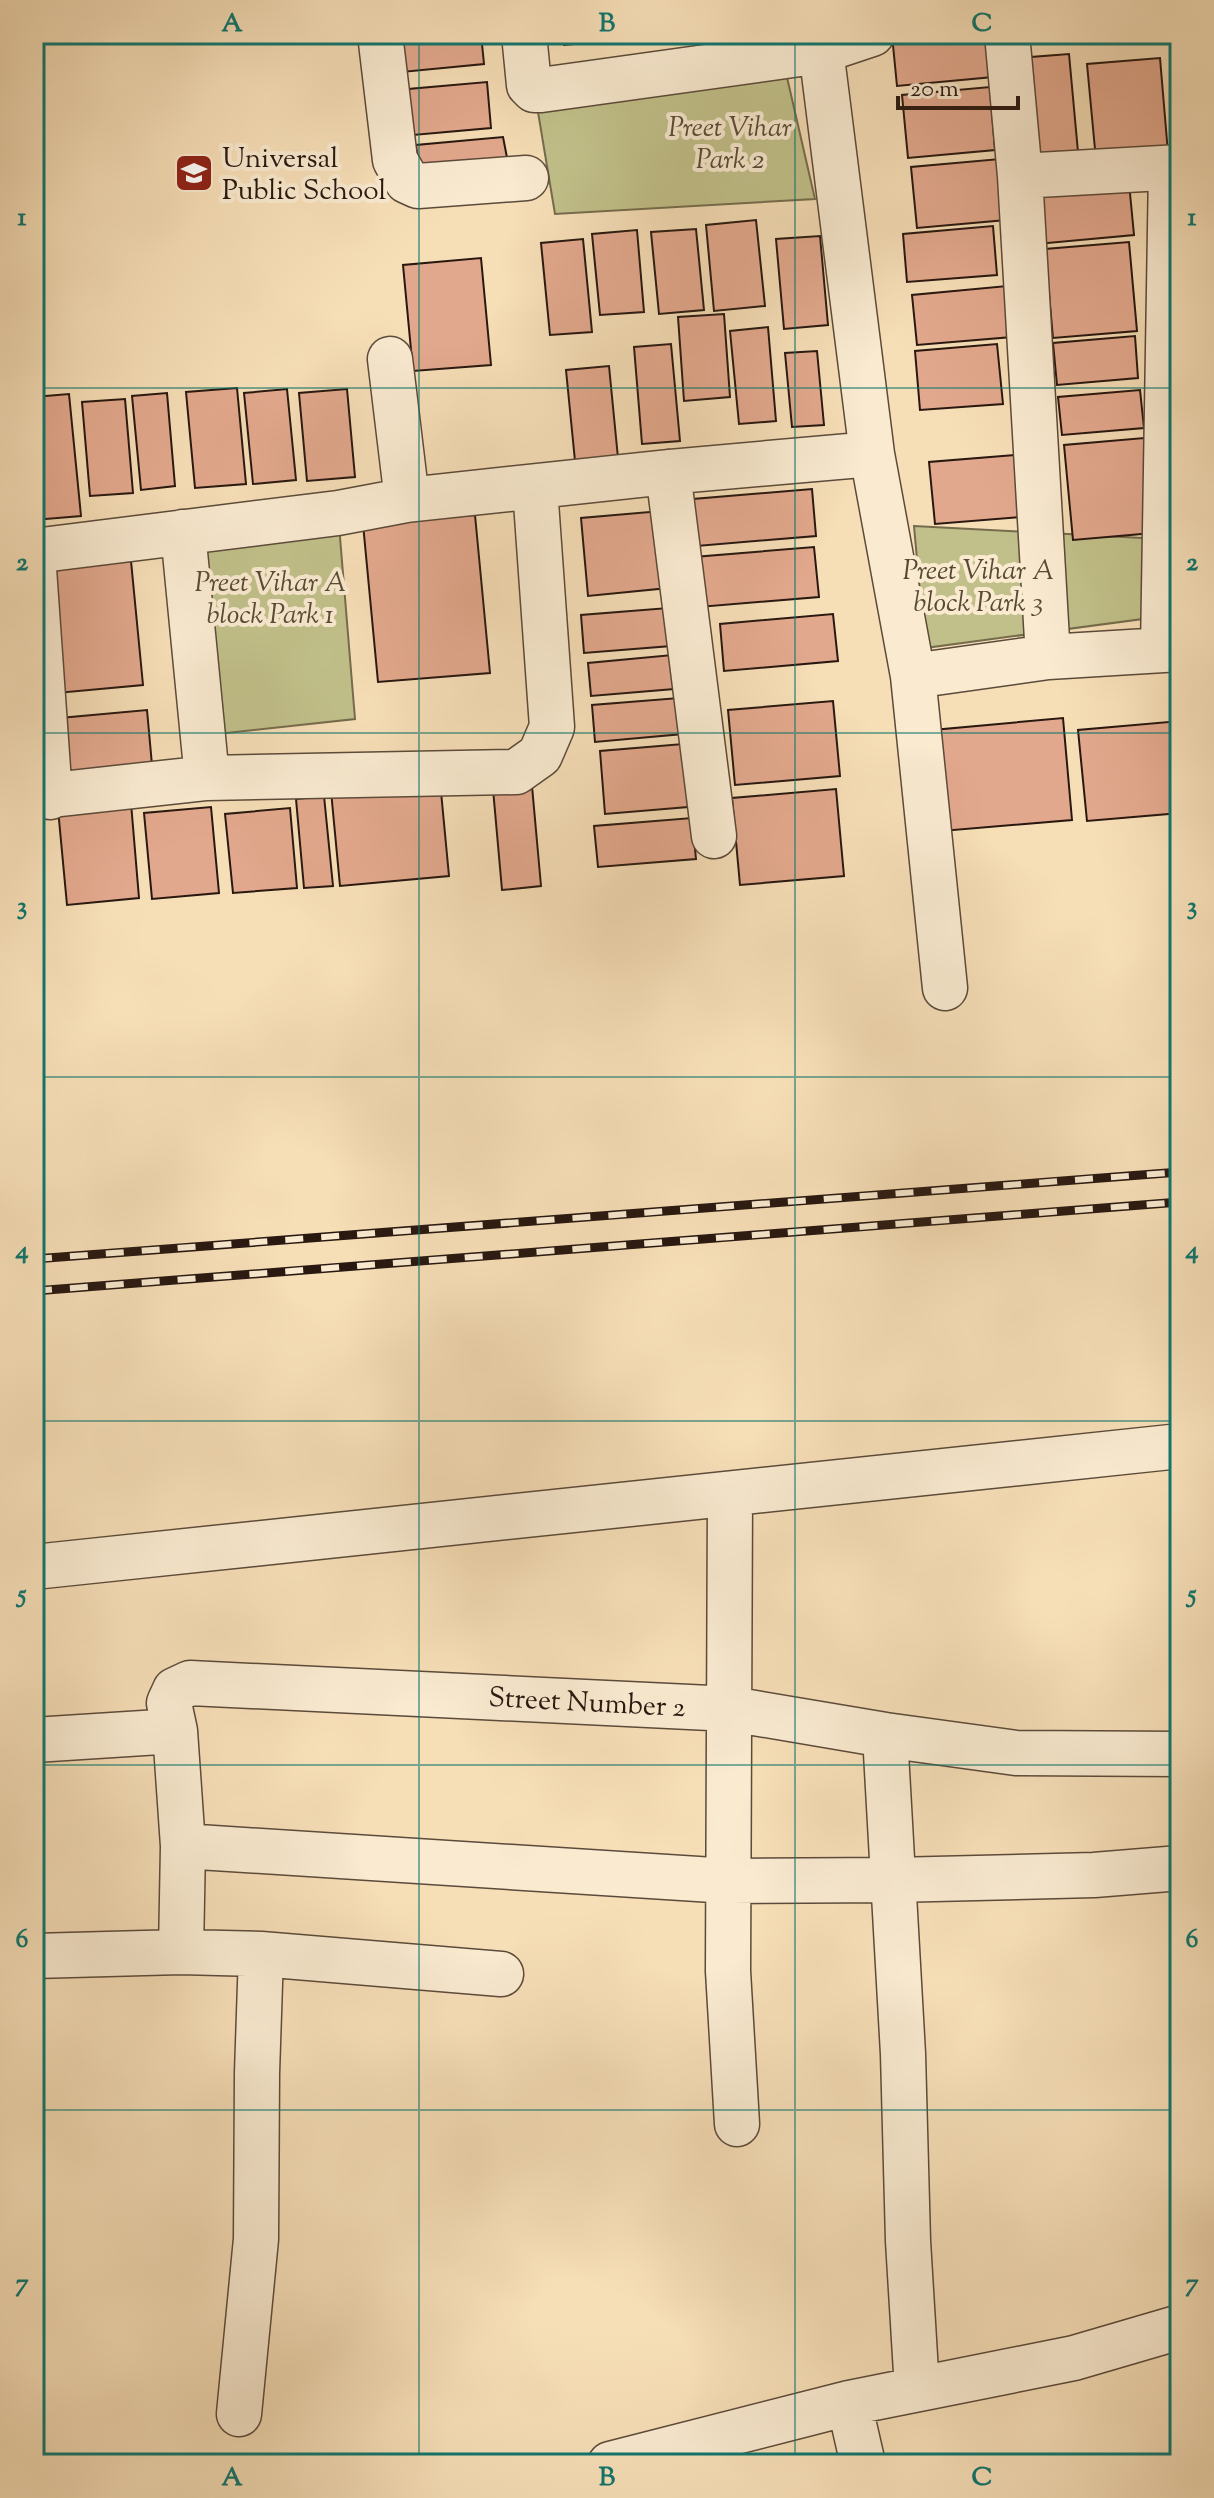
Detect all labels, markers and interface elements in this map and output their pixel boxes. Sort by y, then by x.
text: A [221,6,243,43]
text: B [599,6,616,43]
text: C [972,6,992,43]
scale bar [898,60,1018,110]
text: 20 m [910,73,959,107]
park label: Preet Vihar Park 2 [668,109,792,181]
place label: Universal Public School [222,140,387,212]
school or university icon: Universal Public School [173,152,215,194]
text: 1 [18,200,27,237]
text: 1 [1188,200,1197,237]
text: 2 [16,545,29,582]
text: 2 [1186,545,1199,582]
park label: Preet Vihar A block Park 3 [902,552,1054,624]
park label: Preet Vihar A block Park 1 [194,564,346,636]
text: 3 [17,889,27,926]
text: 3 [1187,889,1197,926]
text: 4 [14,1233,29,1270]
text: 4 [1184,1233,1199,1270]
text: 5 [16,1577,27,1614]
text: 5 [1186,1577,1197,1614]
street label: Street Number 2 [487,1679,686,1729]
text: 6 [16,1922,29,1959]
text: 6 [1186,1922,1199,1959]
text: 7 [15,2266,29,2303]
text: 7 [1185,2266,1199,2303]
text: A [221,2460,243,2497]
text: B [599,2460,616,2497]
text: C [972,2460,992,2497]

